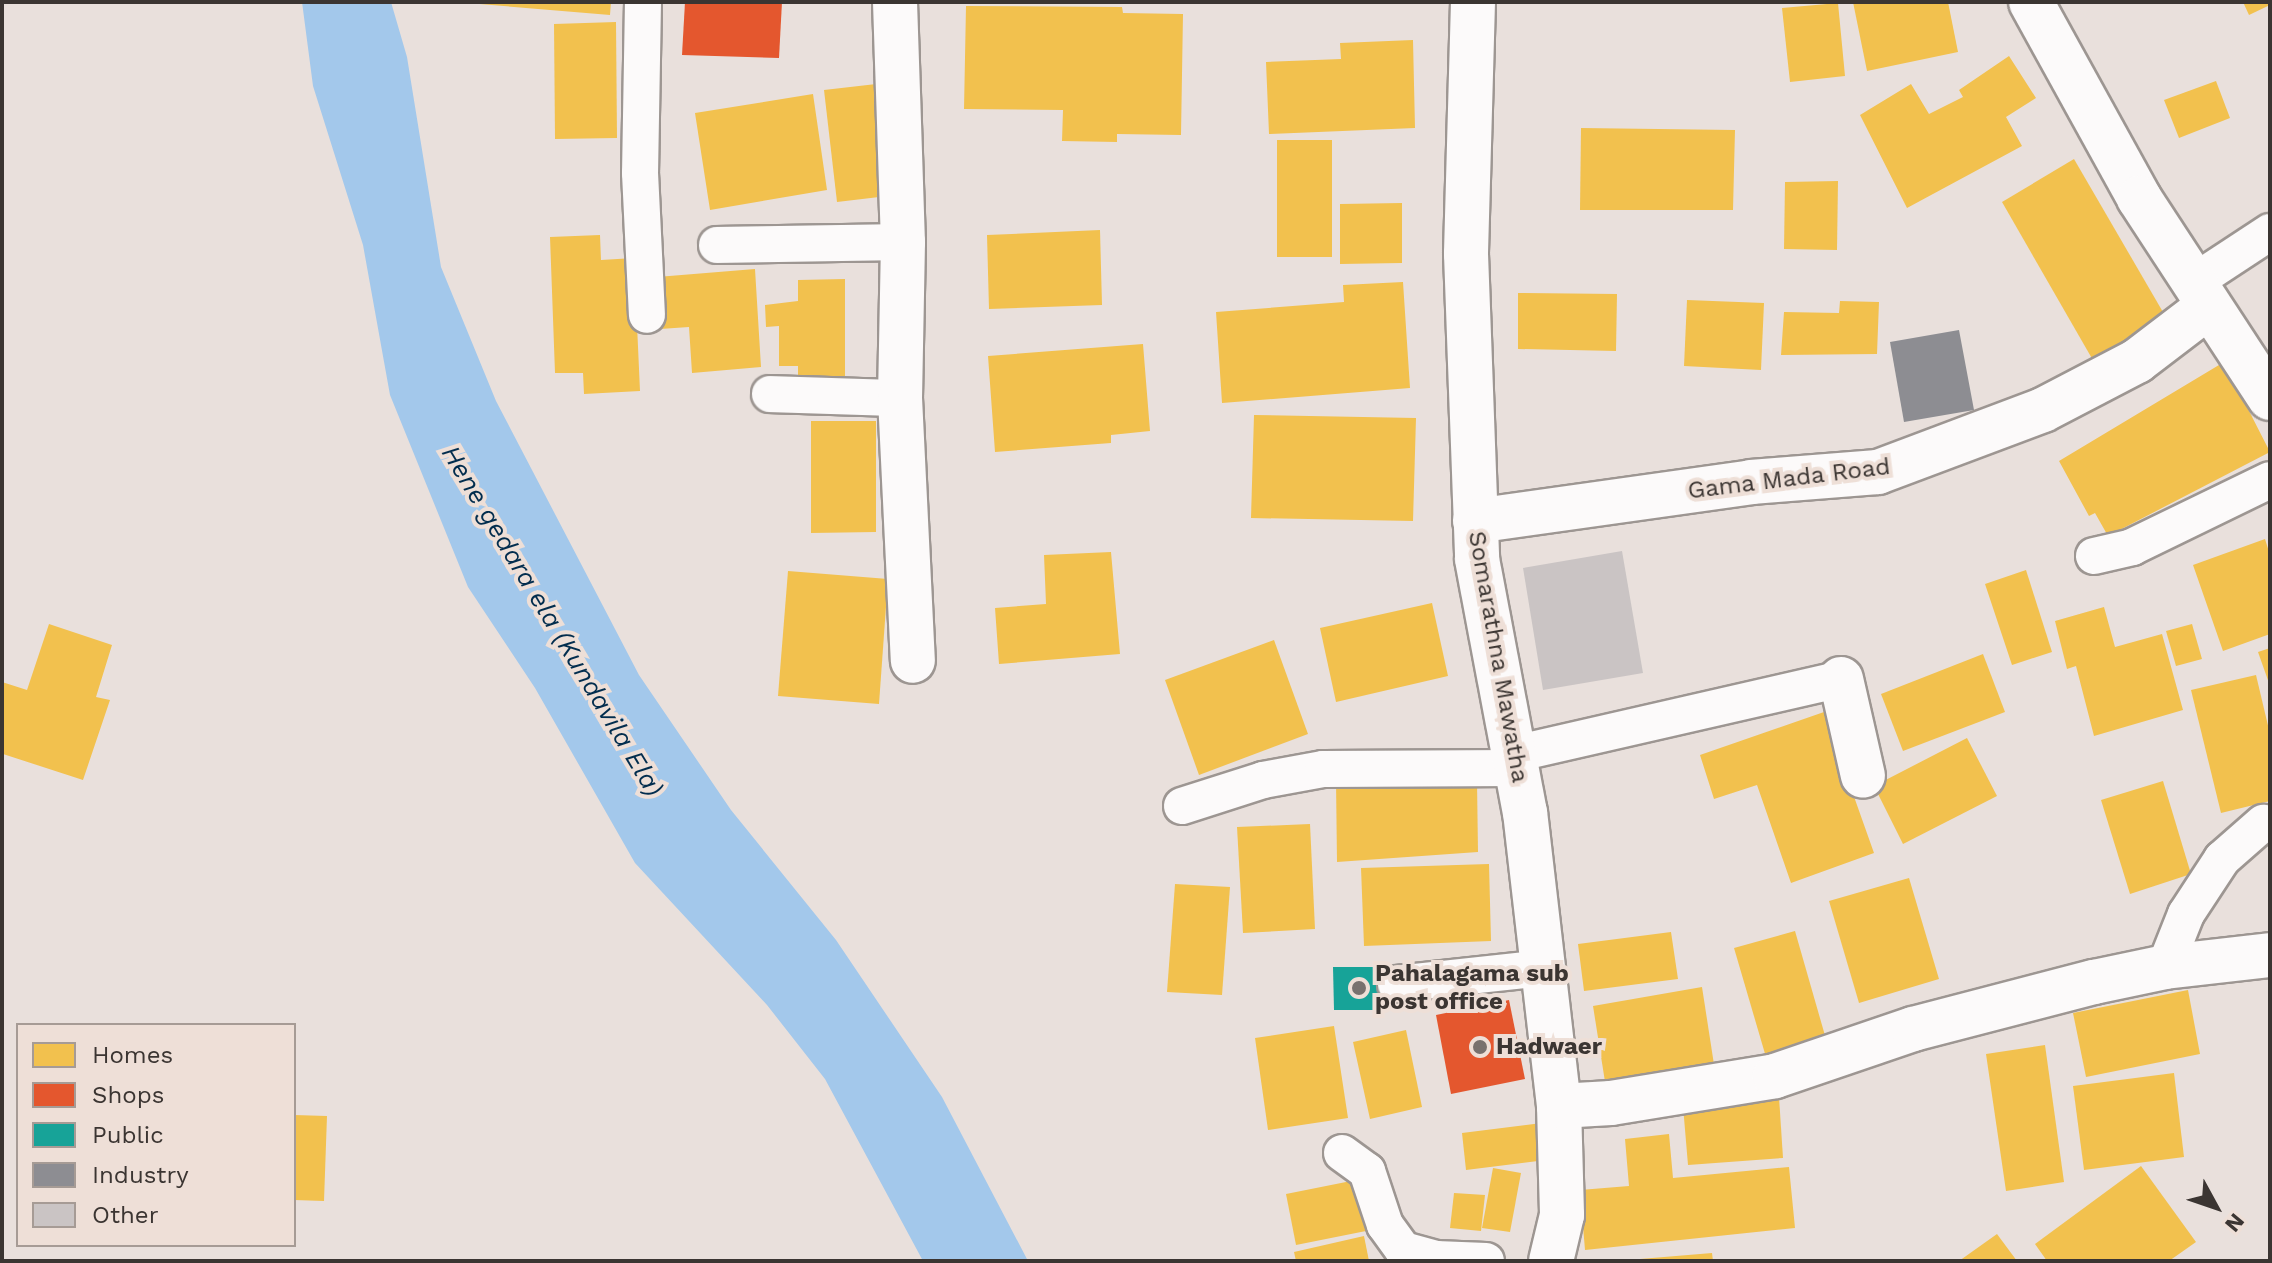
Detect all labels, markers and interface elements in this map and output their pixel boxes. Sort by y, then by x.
water label: Hene gedara ela (Kundavila Ela) [435,440,669,802]
street label: Gama Mada Road [1686,452,1892,506]
street label: Somarathna Mawatha [1462,529,1534,785]
place label: Pahalagama sub post office [1375,960,1569,1016]
marker: Pahalagama sub post office [1350,979,1368,997]
legend [16,1023,296,1247]
place label: Hadwaer [1496,1033,1602,1061]
marker: Hadwaer [1471,1038,1489,1056]
text: Homes [92,1041,173,1069]
text: Shops [92,1081,164,1109]
text: Public [92,1121,164,1149]
text: Industry [92,1161,189,1189]
north arrow [2176,1167,2256,1247]
text: Other [92,1201,159,1229]
text: N [2220,1208,2250,1237]

